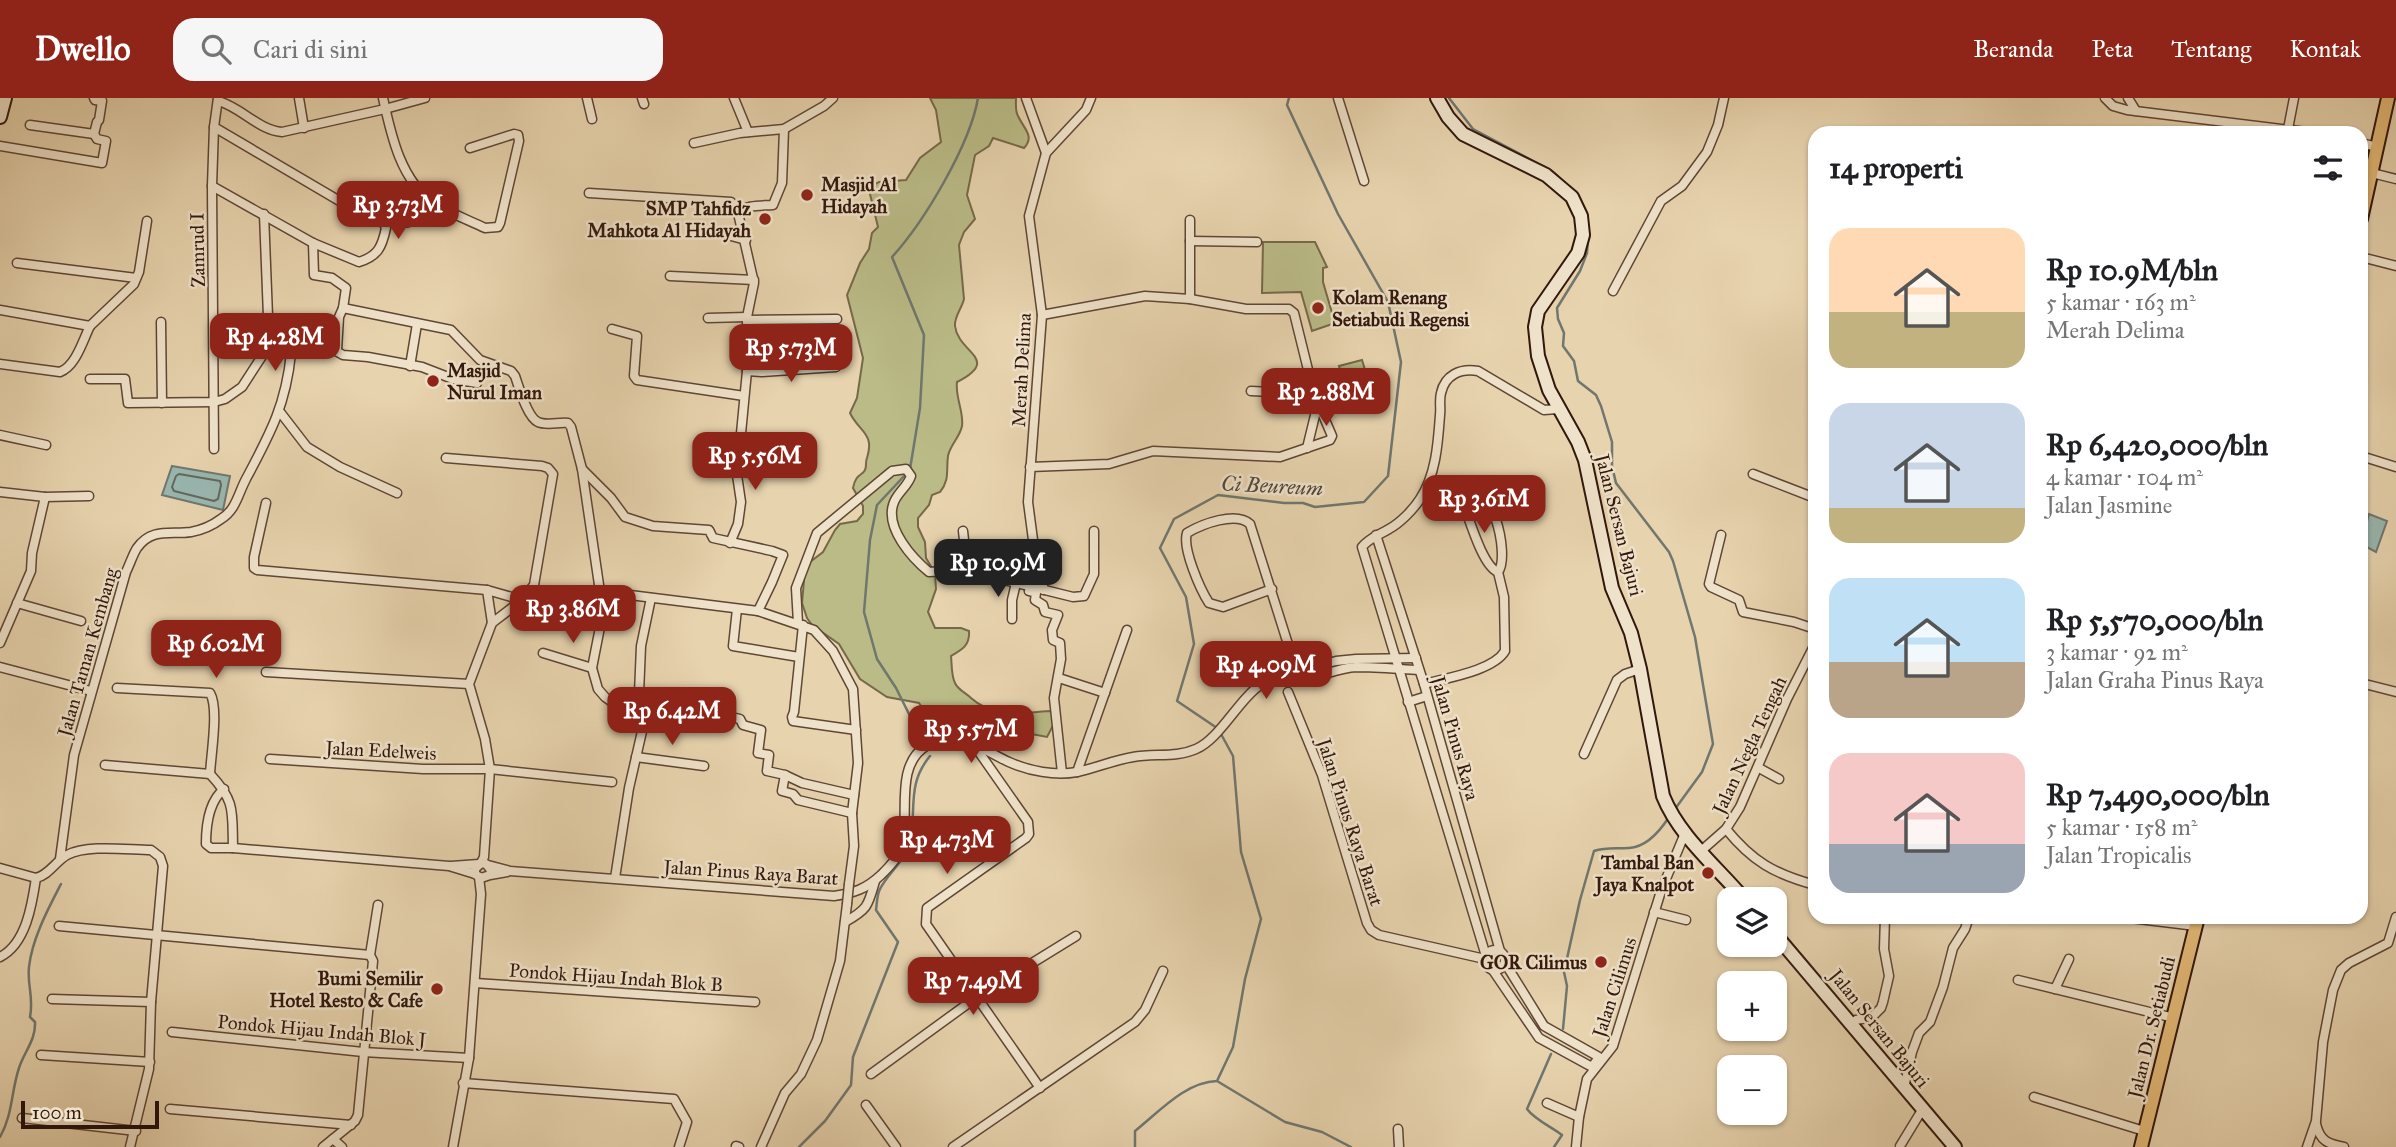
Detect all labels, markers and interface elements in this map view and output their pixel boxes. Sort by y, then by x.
search box [173,18,663,81]
text: Dwello [35,29,131,69]
icon: search [197,30,235,68]
text: Cari di sini [253,33,368,65]
text: Beranda [1973,34,2053,64]
text: Peta [2091,34,2133,64]
text: Tentang [2171,34,2251,64]
text: Kontak [2289,34,2361,64]
icon: filters [2309,149,2347,187]
text: 14 properti [1829,150,1963,186]
place label: Masjid Al Hidayah [821,173,898,219]
pin: Rp 3.73M [326,181,470,241]
marker: Masjid Al Hidayah [799,187,815,203]
text: Rp 3.73M [353,190,443,218]
place label: SMP Tahfidz Mahkota Al Hidayah [587,197,751,243]
marker: SMP Tahfidz Mahkota Al Hidayah [757,211,773,227]
street label: Zamrud I [185,212,210,288]
text: Rp 10.9M/bln [2046,252,2218,288]
icon: home [1885,256,1969,340]
place label: Kolam Renang Setiabudi Regensi [1332,286,1470,332]
text: 5 kamar · 163 m² [2046,288,2196,316]
marker: Kolam Renang Setiabudi Regensi [1310,300,1326,316]
street label: Merah Delima [1007,311,1036,428]
pin: Rp 4.28M [203,314,347,373]
text: Merah Delima [2046,316,2184,344]
text: Rp 4.28M [226,322,324,350]
pin: Rp 5.73M [719,324,863,384]
text: Rp 5.73M [745,333,837,361]
place label: Masjid Nurul Iman [447,359,543,404]
pin: Rp 2.88M [1254,368,1398,428]
marker: Masjid Nurul Iman [425,373,441,389]
text: Rp 2.88M [1277,377,1375,405]
text: Rp 6,420,000/bln [2046,427,2268,463]
icon: home [1885,431,1969,515]
pin: Rp 5.56M [683,432,827,492]
text: Rp 5.56M [708,441,802,469]
street label: Jalan Sersan Bajuri [1589,450,1648,599]
text: 4 kamar · 104 m² [2046,463,2203,491]
water label: Ci Beureum [1220,470,1324,502]
pin: Rp 3.61M [1412,476,1556,535]
text: Rp 3.61M [1438,484,1530,512]
text: Jalan Jasmine [2046,491,2172,519]
pin: Rp 10.9M [926,540,1070,599]
text: Rp 10.9M [950,548,1046,576]
street label: Jalan Taman Kembang [52,565,124,741]
pin: Rp 3.86M [501,586,645,645]
text: Rp 3.86M [526,594,620,622]
text: Rp 5,570,000/bln [2046,602,2263,638]
icon: home [1885,606,1969,690]
pin: Rp 6.02M [144,620,288,680]
text: Rp 6.02M [167,629,265,657]
text: 3 kamar · 92 m² [2046,638,2188,666]
pin: Rp 4.09M [1194,642,1338,701]
text: Rp 4.09M [1216,650,1316,678]
text: Jalan Graha Pinus Raya [2046,666,2264,694]
street label: Jalan Pinus Raya [1425,671,1485,804]
street label: Jalan Negla Tengah [1707,672,1793,820]
pin: Rp 6.42M [600,688,744,747]
text: Rp 6.42M [623,696,721,724]
pin: Rp 5.57M [899,706,1043,765]
text: Rp 5.57M [924,714,1018,742]
street label: Jalan Pinus Raya Barat [1311,734,1389,909]
street label: Jalan Edelweis [323,736,437,766]
text: Rp 7,490,000/bln [2046,777,2270,813]
icon: home [1885,781,1969,865]
text: 5 kamar · 158 m² [2046,813,2197,841]
pin: Rp 4.73M [875,816,1019,876]
text: Rp 4.73M [900,825,994,853]
text: Jalan Tropicalis [2046,841,2191,869]
place label: Tambal Ban Jaya Knalpot [1592,851,1695,897]
street label: Jalan Pinus Raya Barat [661,855,839,891]
marker: Tambal Ban Jaya Knalpot [1700,865,1716,881]
map controls [1717,887,1787,1125]
button: layers [1717,887,1787,957]
street label: Jalan Cilimus [1587,934,1642,1042]
place label: GOR Cilimus [1480,951,1587,974]
marker: GOR Cilimus [1593,954,1609,970]
street label: Jalan Dr. Setiabudi [2122,954,2181,1103]
pin: Rp 7.49M [901,958,1045,1017]
street label: Pondok Hijau Indah Blok B [508,959,724,996]
street label: Jalan Sersan Bajuri [1823,963,1934,1093]
text: Rp 7.49M [924,966,1022,994]
place label: Bumi Semilir Hotel Resto & Cafe [269,967,424,1012]
button: + [1717,971,1787,1041]
marker: Bumi Semilir Hotel Resto & Cafe [429,981,445,997]
street label: Pondok Hijau Indah Blok J [217,1010,428,1052]
button: − [1717,1055,1787,1125]
scale bar [21,1098,159,1130]
text: 100 m [32,1101,82,1124]

